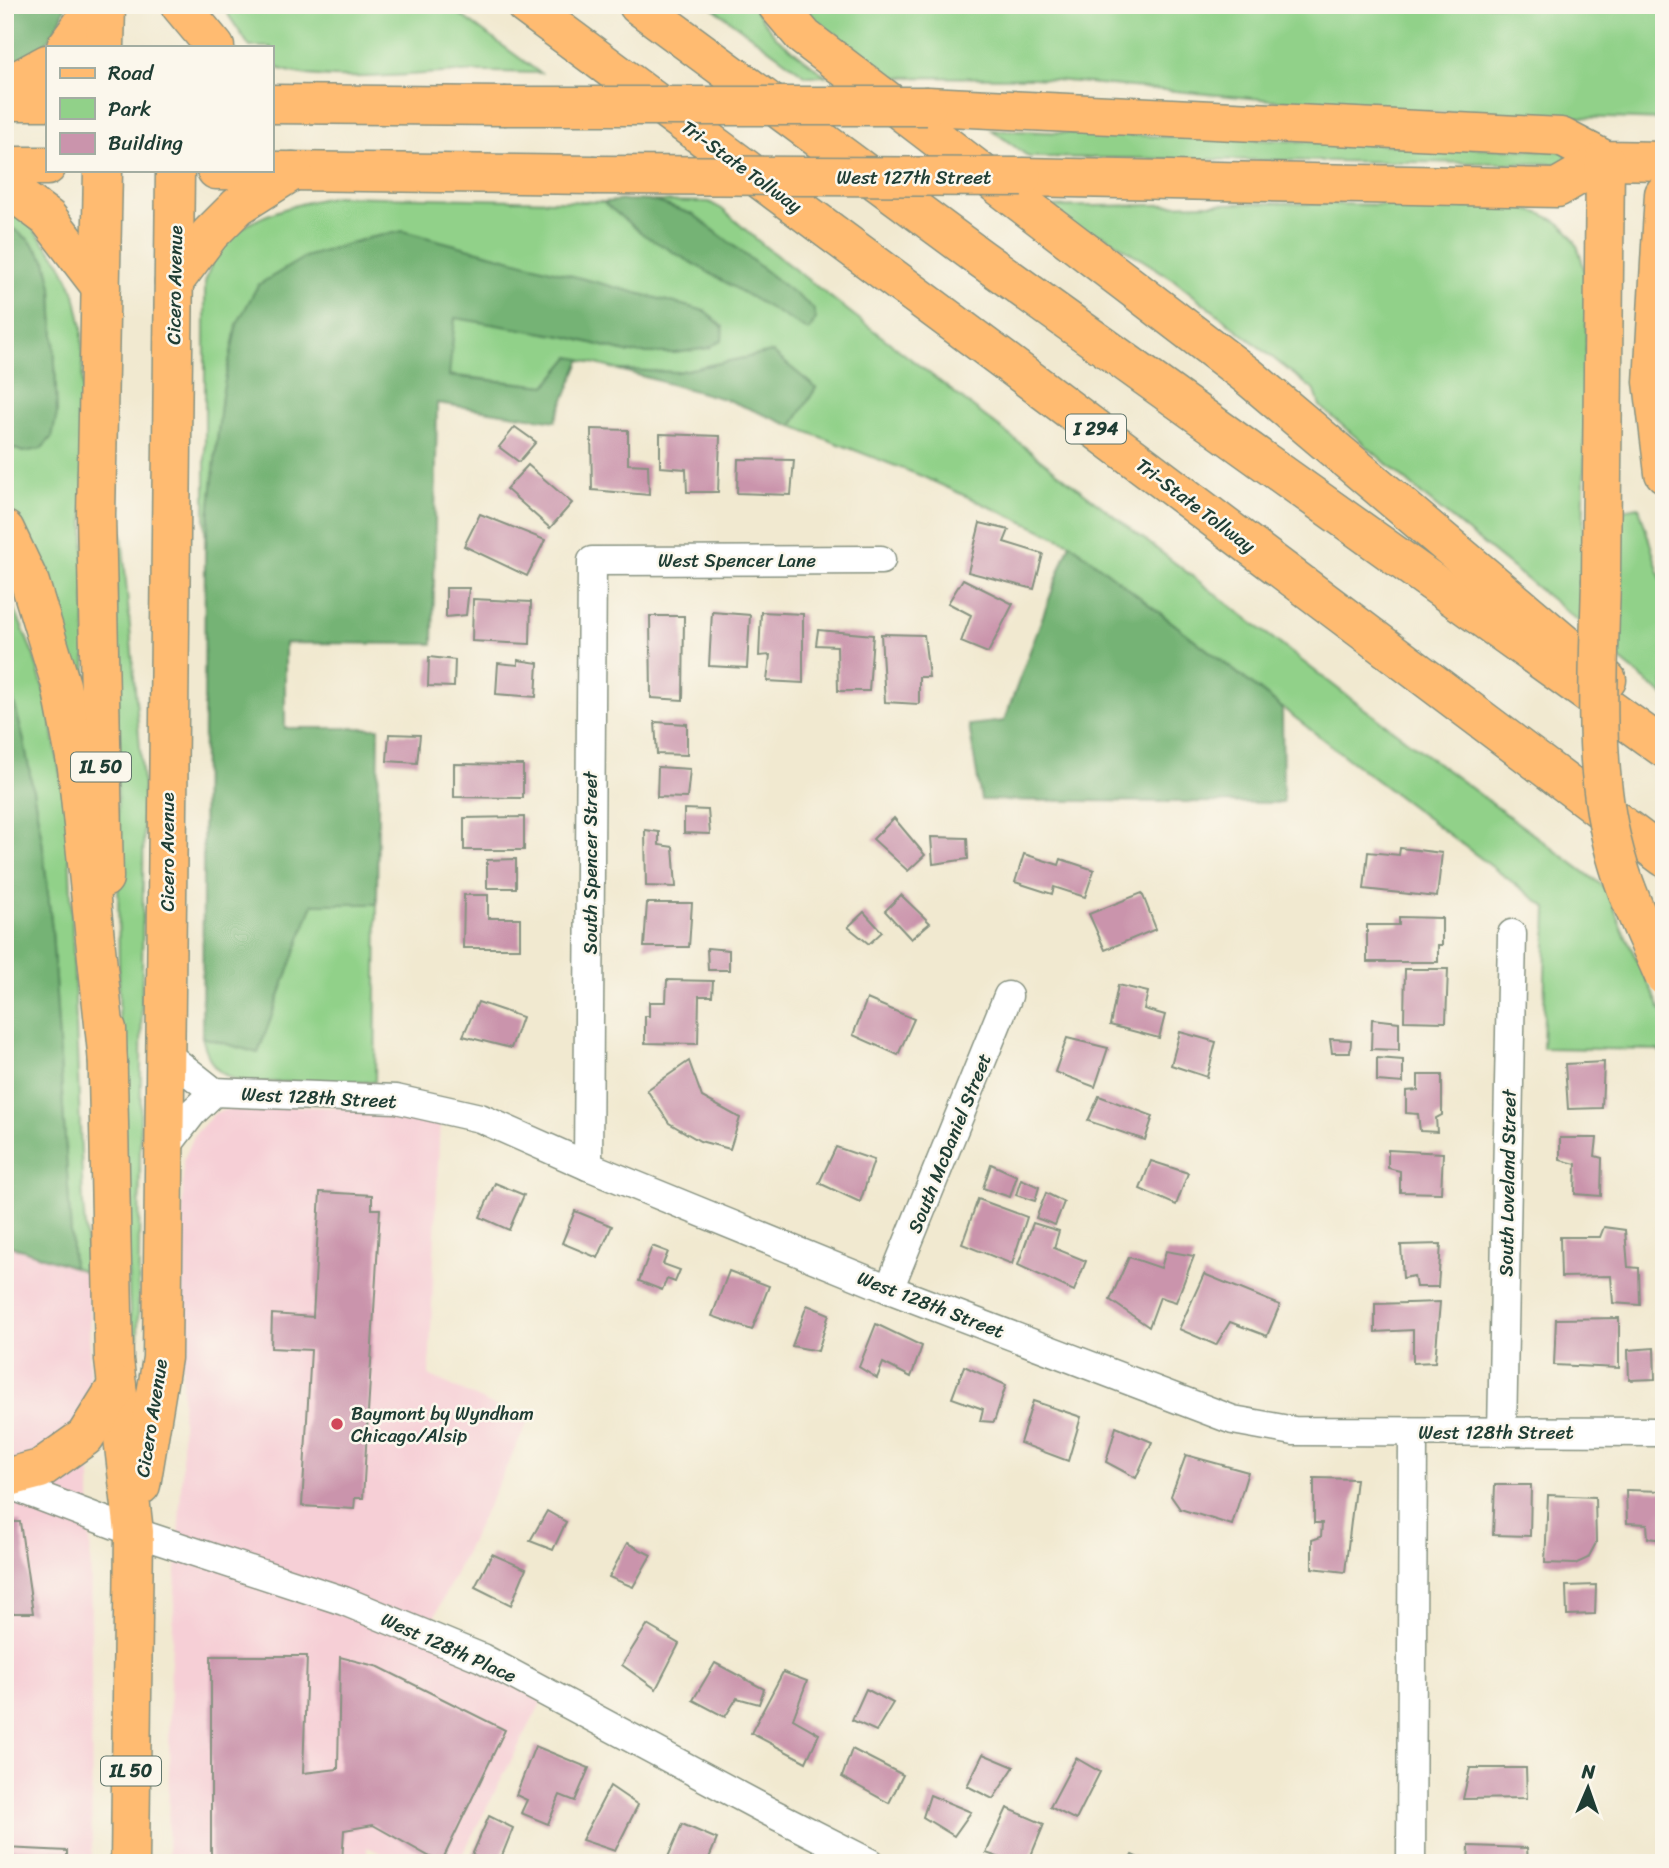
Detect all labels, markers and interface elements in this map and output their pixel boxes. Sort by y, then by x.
legend [46,46,273,172]
text: Road [108,54,155,92]
text: Park [108,90,151,128]
street label: Tri-State Tollway [674,111,809,222]
text: Building [108,124,184,162]
street label: West 127th Street [837,161,991,194]
street label: Cicero Avenue [157,225,192,345]
road number: I 294 [1066,414,1126,444]
street label: Tri-State Tollway [1129,449,1263,562]
street label: West Spencer Lane [658,544,816,577]
road number: IL 50 [71,752,131,782]
street label: South Spencer Street [574,770,607,954]
street label: Cicero Avenue [151,792,184,912]
street label: South McDaniel Street [898,1048,1001,1238]
street label: West 128th Street [241,1077,397,1118]
street label: South Loveland Street [1489,1088,1526,1277]
street label: West 128th Street [852,1261,1009,1348]
street label: Cicero Avenue [126,1357,177,1479]
place label: Baymont by Wyndham Chicago/Alsip [351,1397,534,1452]
marker: Baymont by Wyndham Chicago/Alsip [329,1416,345,1432]
street label: West 128th Street [1418,1416,1574,1449]
street label: West 128th Place [376,1603,522,1692]
north arrow [1554,1752,1624,1822]
text: N [1580,1755,1597,1788]
road number: IL 50 [101,1756,161,1786]

